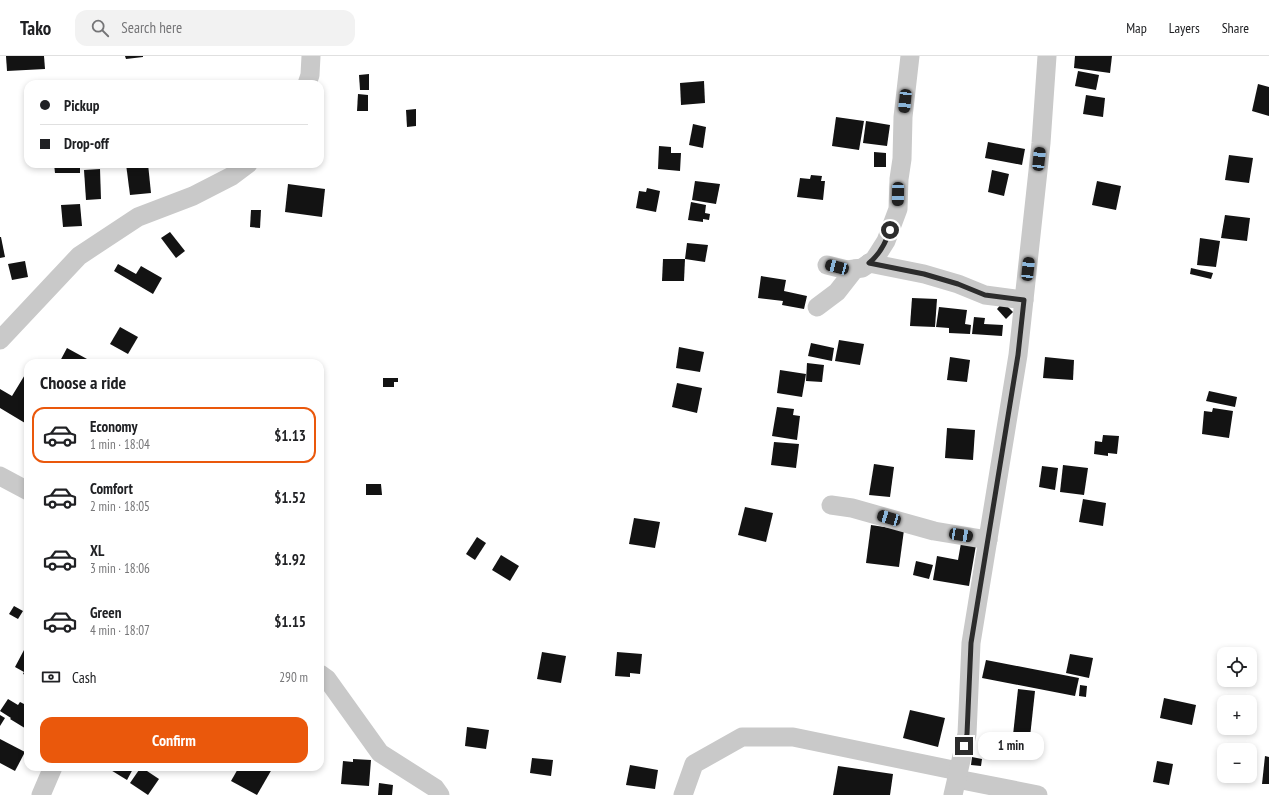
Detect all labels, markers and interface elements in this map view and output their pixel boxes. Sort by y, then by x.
search box [75,10,355,46]
text: Tako [20,16,51,40]
icon: search [89,17,111,39]
text: Search here [121,18,182,37]
text: Map [1126,19,1147,37]
text: Layers [1169,19,1200,37]
text: Share [1222,19,1249,37]
car [898,88,912,114]
text: Pickup [64,96,99,115]
text: Drop-off [64,134,109,153]
car [1032,146,1046,172]
car [892,182,904,206]
route start [881,221,899,239]
car [1021,256,1035,282]
car [824,258,850,276]
text: Choose a ride [40,371,126,394]
icon: car [42,417,78,453]
text: Economy [90,417,138,436]
text: $1.13 [274,426,306,445]
text: 1 min · 18:04 [90,436,150,453]
icon: car [42,479,78,515]
text: Comfort [90,479,133,498]
text: $1.52 [274,488,306,507]
text: 2 min · 18:05 [90,498,150,515]
car [876,509,902,527]
car [948,527,974,543]
icon: car [42,541,78,577]
text: XL [90,541,104,560]
text: $1.92 [274,550,306,569]
text: 3 min · 18:06 [90,560,150,577]
icon: car [42,603,78,639]
text: Green [90,603,122,622]
text: $1.15 [274,612,306,631]
text: 4 min · 18:07 [90,622,150,639]
map controls [1217,647,1257,783]
button: locate [1217,647,1257,687]
icon: cash [40,666,62,688]
text: Cash [72,668,96,687]
text: 290 m [279,669,308,686]
button: + [1217,695,1257,735]
button: Confirm [40,717,308,763]
callout: 1 min [978,732,1044,760]
route end [955,737,973,755]
text: 1 min [998,737,1024,754]
button: − [1217,743,1257,783]

